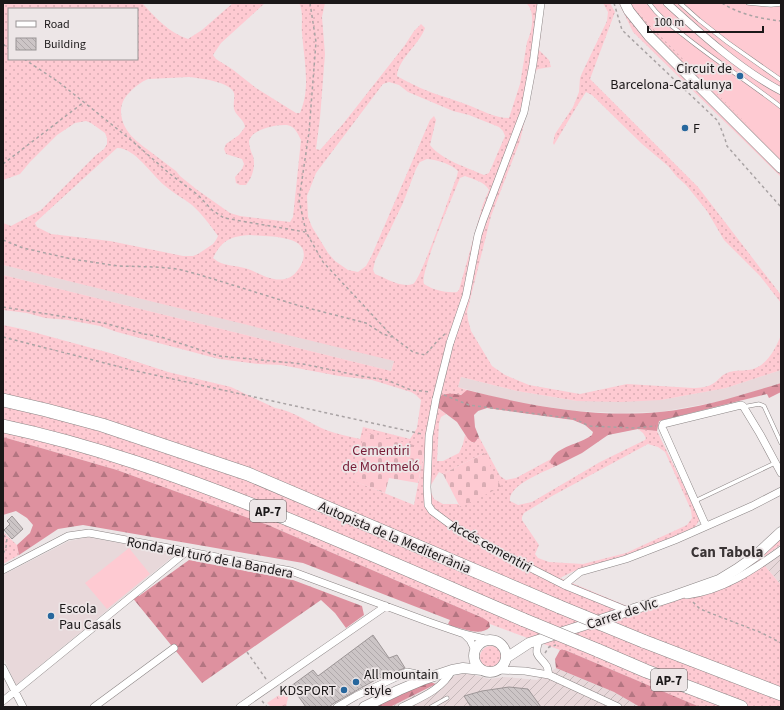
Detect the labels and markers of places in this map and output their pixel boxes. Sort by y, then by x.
place label: Circuit de Barcelona-Catalunya [610,59,732,95]
marker: Circuit de Barcelona-Catalunya [735,71,745,81]
place label: F [693,119,700,139]
marker: F [680,123,690,133]
place label: Escola Pau Casals [59,599,121,635]
marker: Escola Pau Casals [46,611,56,621]
place label: All mountain style [364,665,439,701]
marker: All mountain style [351,677,361,687]
place label: KDSPORT [279,681,336,701]
marker: KDSPORT [339,685,349,695]

